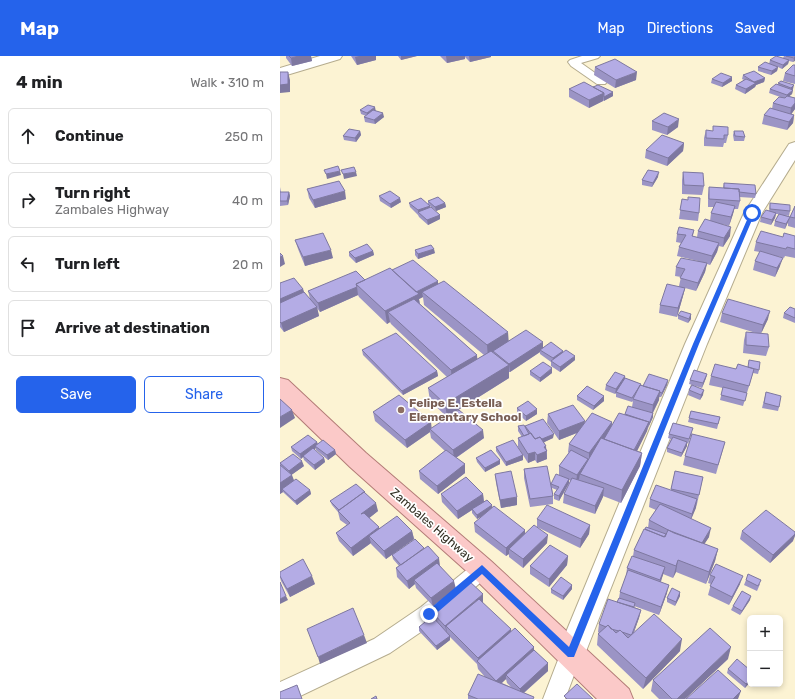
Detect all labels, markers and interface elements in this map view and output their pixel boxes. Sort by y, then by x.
text: Map [20,17,59,40]
text: Map [598,20,625,37]
text: Directions [647,20,713,37]
text: Saved [735,20,775,37]
text: 4 min [16,72,63,92]
text: Walk · 310 m [190,75,264,90]
icon: ahead [17,125,39,147]
text: Continue [55,127,124,145]
text: 250 m [225,129,263,144]
text: Turn right [55,184,130,202]
icon: right [17,189,39,211]
text: 40 m [232,193,263,208]
text: Zambales Highway [55,202,169,217]
route start [743,204,761,222]
icon: left [17,253,39,275]
text: Turn left [55,255,120,273]
text: 20 m [232,257,263,272]
icon: arrive [17,317,39,339]
text: Arrive at destination [55,319,210,337]
button: Save [16,376,136,413]
button: Share [144,376,264,413]
place label: Felipe E. Estella Elementary School [409,396,521,424]
marker: Felipe E. Estella Elementary School [396,405,406,415]
street label: Zambales Highway [388,485,477,565]
route end [420,605,438,623]
map controls [747,615,783,687]
button: + [747,615,783,651]
button: − [747,651,783,687]

